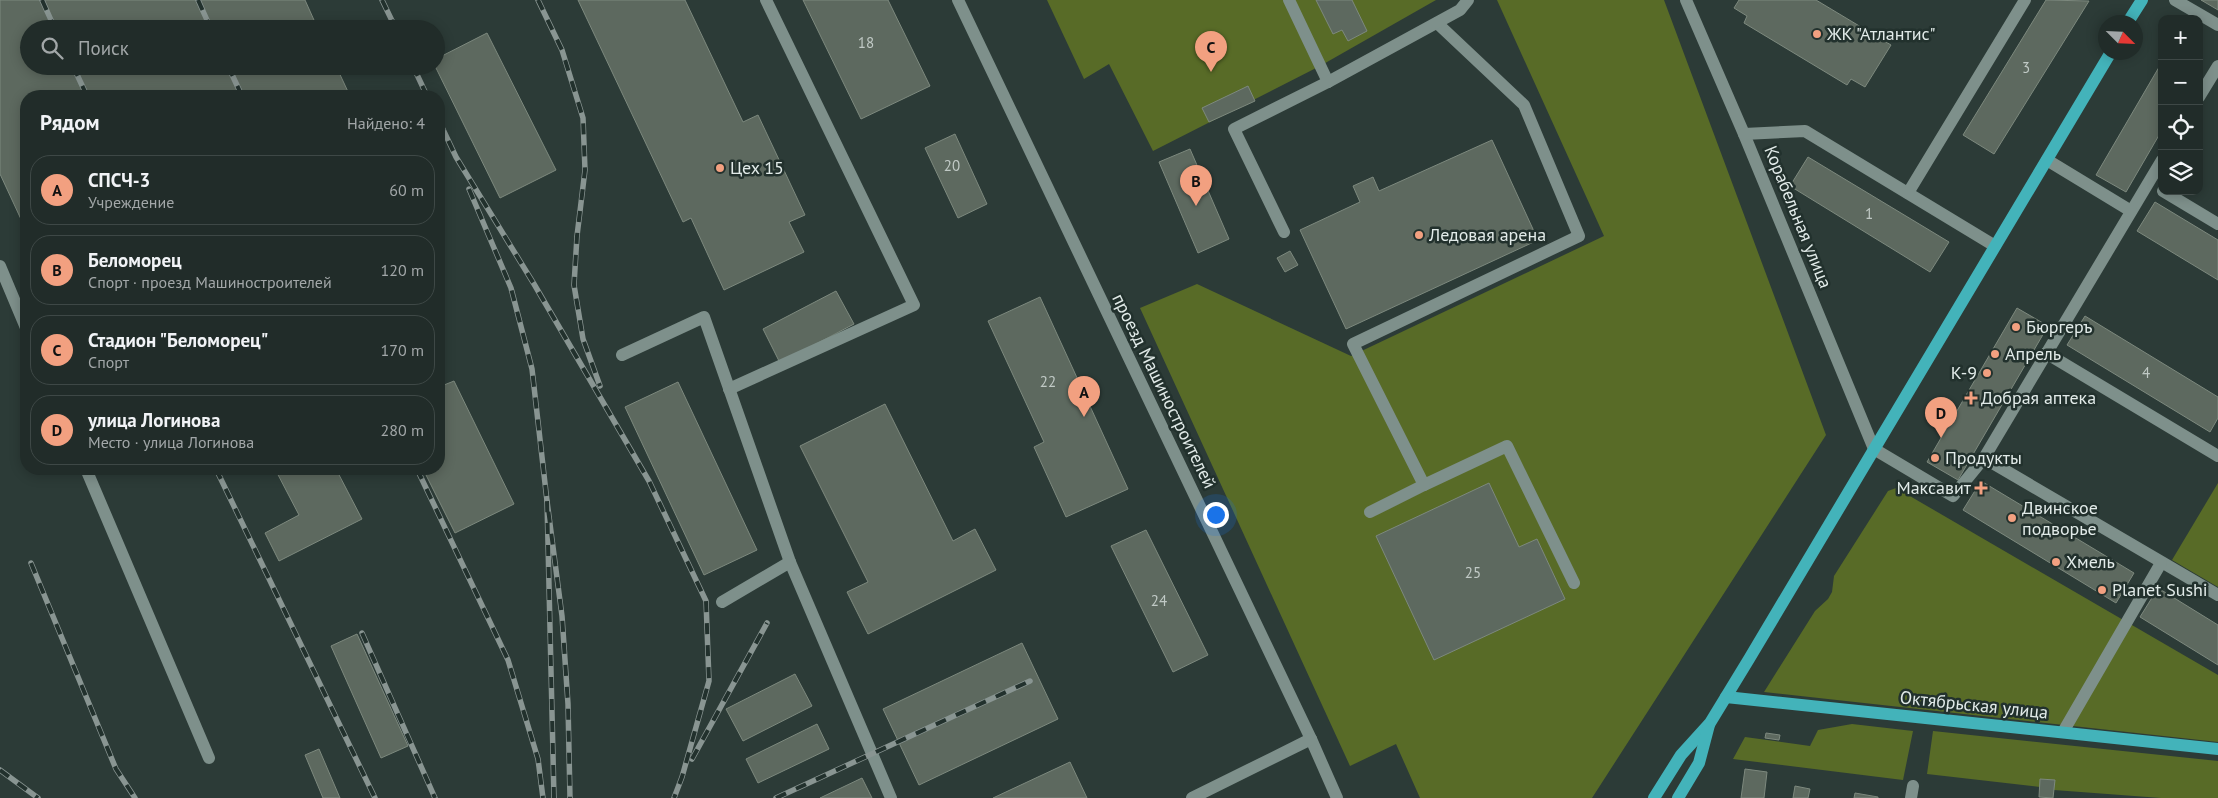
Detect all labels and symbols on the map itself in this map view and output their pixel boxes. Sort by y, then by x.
north arrow [2098,15,2143,60]
place label: ЖК "Атлантис" [1826,22,1935,45]
marker: ЖК "Атлантис" [1811,28,1823,40]
pin: C [1195,31,1227,72]
house number: 18 [858,33,874,52]
house number: 3 [2022,58,2030,77]
street label: Корабельная улица [1759,142,1838,291]
place label: Цех 15 [730,156,784,179]
house number: 20 [944,156,960,175]
marker: Цех 15 [714,162,726,174]
pin: B [1180,165,1212,206]
house number: 1 [1865,204,1873,223]
place label: Ледовая арена [1428,223,1546,246]
marker: Ледовая арена [1413,229,1425,241]
street label: проезд Машиностроителей [1107,290,1222,492]
place label: Бюргеръ [2026,315,2093,338]
marker: Бюргеръ [2010,321,2022,333]
place label: Апрель [2005,342,2061,365]
marker: Апрель [1989,348,2001,360]
place label: К-9 [1951,361,1977,384]
house number: 4 [2142,363,2150,382]
marker: К-9 [1981,367,1993,379]
house number: 22 [1040,372,1056,391]
pin: A [1068,376,1100,417]
place label: Добрая аптека [1981,386,2096,409]
marker: Добрая аптека [1965,392,1977,404]
pin: D [1925,397,1957,438]
place label: Продукты [1945,446,2022,469]
marker: Продукты [1929,452,1941,464]
place label: Максавит [1896,476,1972,499]
marker: Максавит [1975,482,1987,494]
place label: Двинское подворье [2022,496,2098,540]
your location [1203,502,1229,528]
marker: Двинское подворье [2006,512,2018,524]
place label: Хмель [2066,550,2115,573]
marker: Хмель [2050,556,2062,568]
house number: 25 [1465,563,1481,582]
place label: Planet Sushi [2112,578,2208,601]
marker: Planet Sushi [2096,584,2108,596]
house number: 24 [1151,591,1167,610]
street label: Октябрьская улица [1899,685,2049,724]

